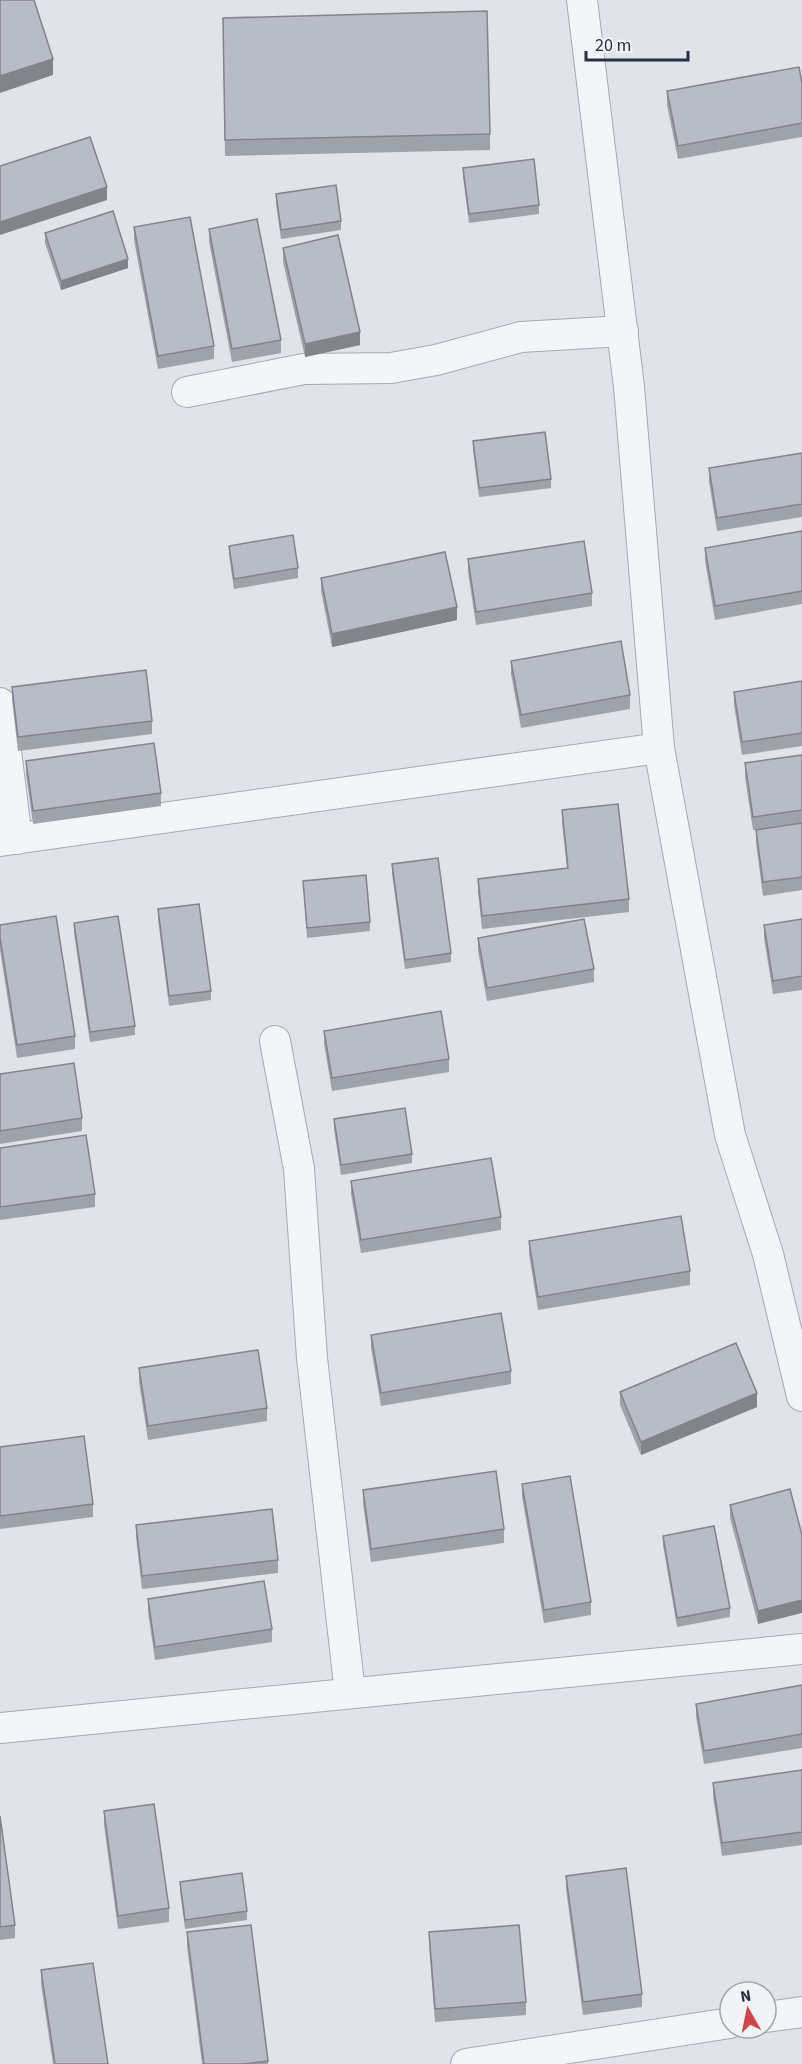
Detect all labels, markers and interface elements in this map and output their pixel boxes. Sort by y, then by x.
scale bar [586,24,688,62]
text: 20 m [595,33,631,58]
north arrow [718,1980,778,2040]
text: N [739,1984,753,2008]

